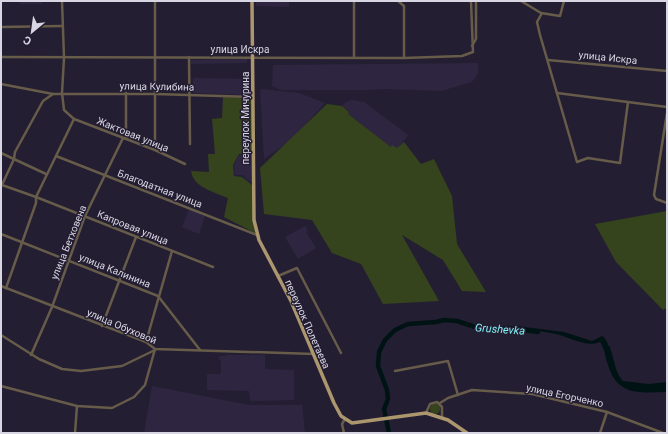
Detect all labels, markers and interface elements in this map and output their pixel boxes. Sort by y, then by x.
north arrow [12,12,52,52]
text: С [21,33,34,48]
street label: улица Искра [211,44,269,55]
street label: улица Искра [578,49,638,66]
street label: переулок Мичурина [240,71,251,165]
street label: улица Кулибина [120,80,194,93]
street label: Жактовая улица [95,115,170,154]
street label: Благодатная улица [116,167,204,210]
street label: улица Бетховена [49,203,88,281]
street label: Капровая улица [96,208,170,247]
street label: улица Калинина [77,251,152,290]
street label: переулок Полетаева [283,278,332,370]
street label: улица Обуховой [85,307,159,346]
water label: Grushevka [475,321,526,338]
street label: улица Егорченко [525,382,605,409]

